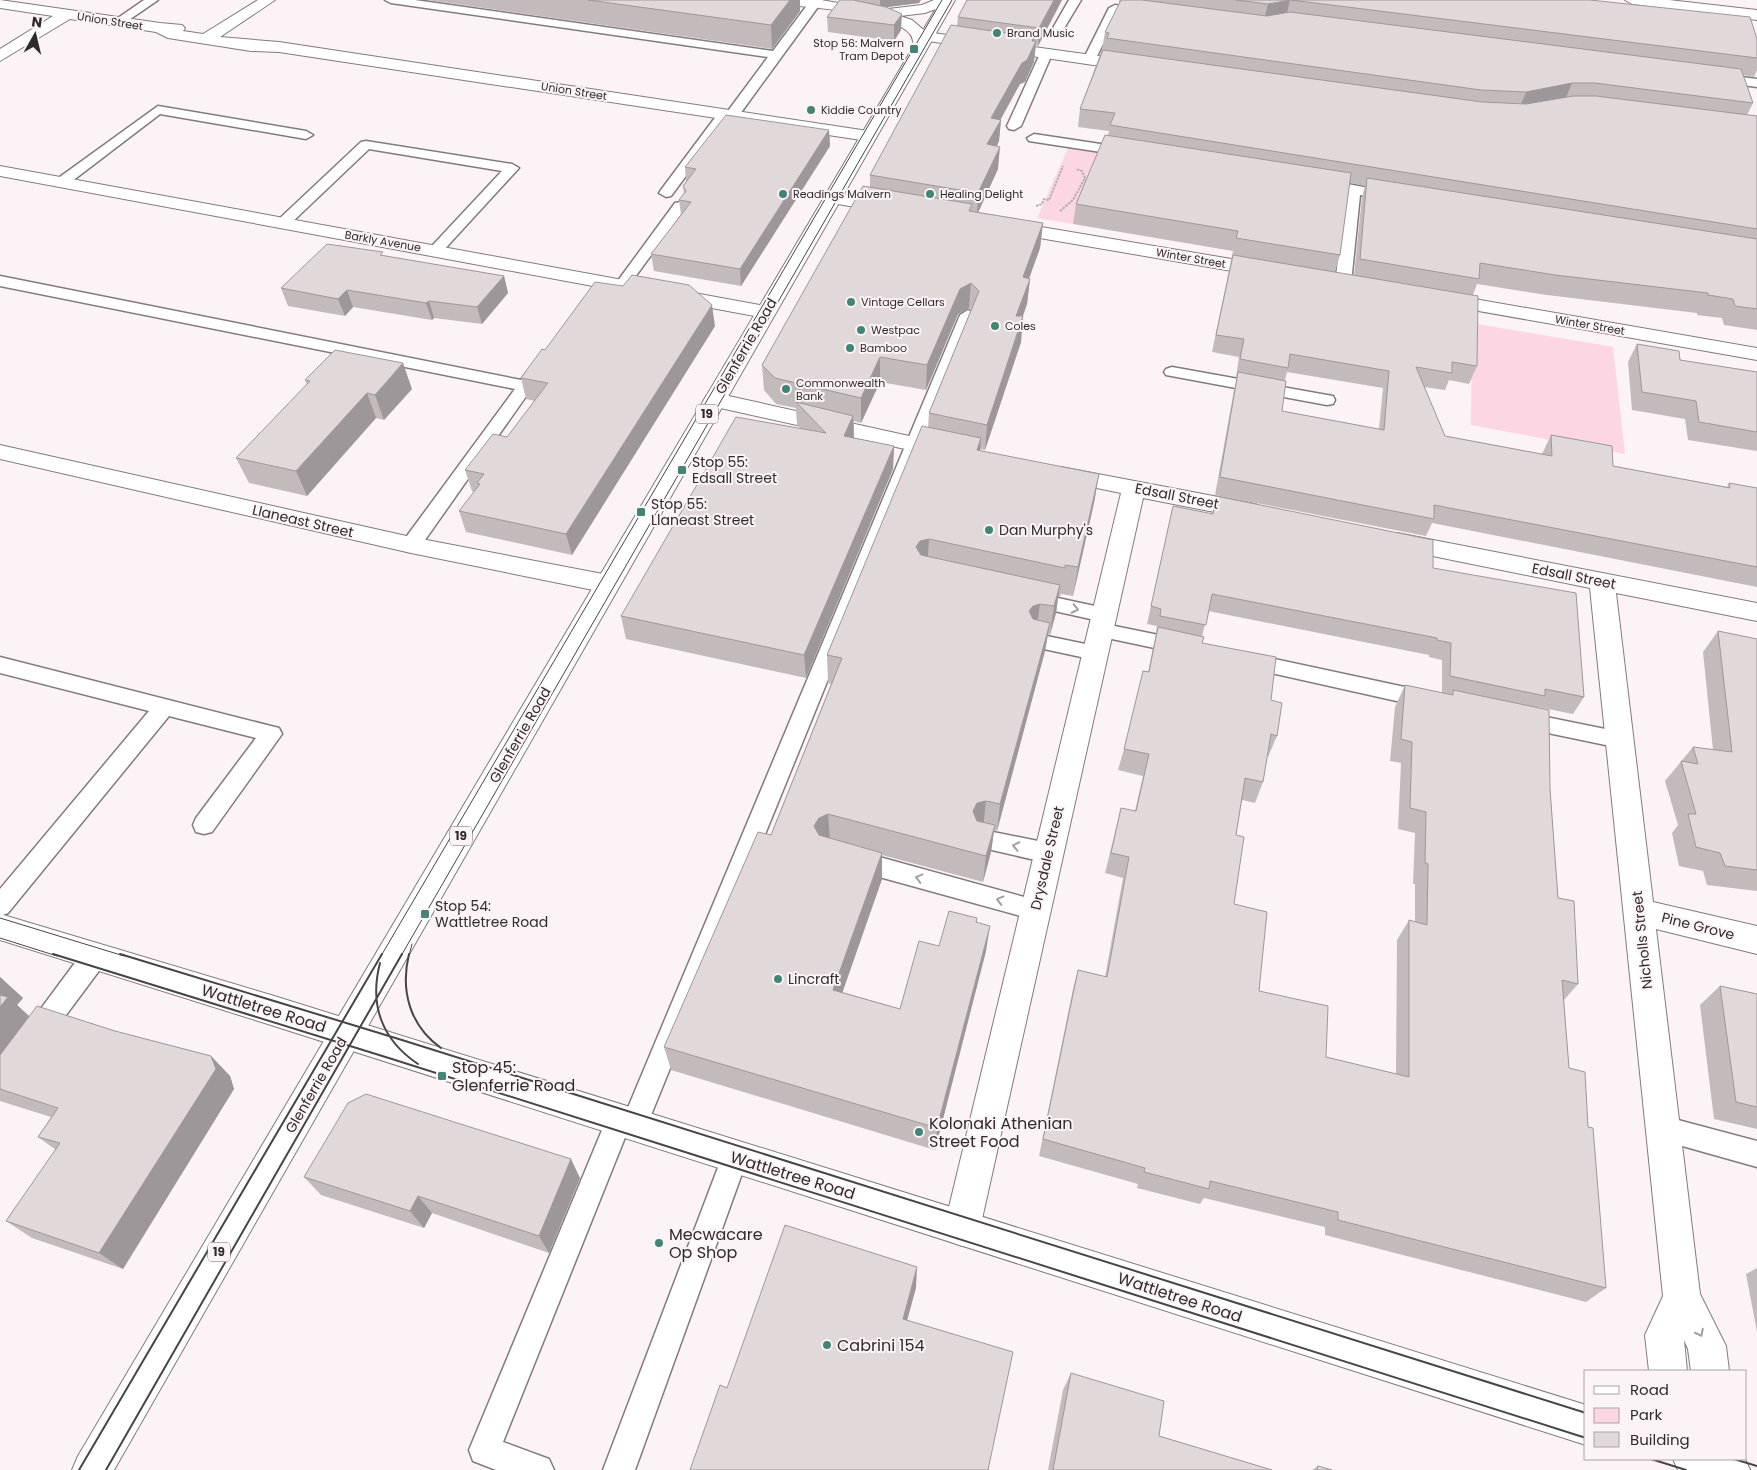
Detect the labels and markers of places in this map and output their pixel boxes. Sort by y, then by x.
place label: Brand Music [1007,25,1075,41]
marker: Brand Music [991,27,1003,39]
place label: Stop 56: Malvern Tram Depot [813,35,904,64]
marker: Stop 56: Malvern Tram Depot [908,43,920,55]
place label: Kiddie Country [821,102,902,118]
marker: Kiddie Country [805,104,817,116]
place label: Readings Malvern [793,186,891,202]
place label: Healing Delight [940,186,1023,202]
marker: Readings Malvern [777,188,789,200]
marker: Healing Delight [924,188,936,200]
place label: Vintage Cellars [861,294,945,310]
marker: Vintage Cellars [845,296,857,308]
place label: Coles [1005,318,1036,334]
marker: Coles [989,320,1001,332]
place label: Westpac [871,322,920,338]
marker: Westpac [855,324,867,336]
place label: Bamboo [860,340,907,356]
marker: Bamboo [844,342,856,354]
place label: Commonwealth Bank [796,375,885,404]
marker: Commonwealth Bank [780,383,792,395]
place label: Stop 55: Edsall Street [692,452,777,488]
marker: Stop 55: Edsall Street [676,464,688,476]
place label: Stop 55: Llaneast Street [651,494,754,530]
marker: Stop 55: Llaneast Street [635,506,647,518]
place label: Dan Murphy's [999,520,1093,540]
marker: Dan Murphy's [983,524,995,536]
place label: Stop 54: Wattletree Road [435,896,548,932]
marker: Stop 54: Wattletree Road [419,908,431,920]
place label: Lincraft [788,969,839,989]
marker: Lincraft [772,973,784,985]
place label: Stop 45: Glenferrie Road [452,1056,575,1097]
marker: Stop 45: Glenferrie Road [436,1070,448,1082]
place label: Kolonaki Athenian Street Food [929,1112,1073,1153]
marker: Kolonaki Athenian Street Food [913,1126,925,1138]
place label: Mecwacare Op Shop [669,1223,763,1264]
marker: Mecwacare Op Shop [653,1237,665,1249]
place label: Cabrini 154 [837,1334,925,1357]
marker: Cabrini 154 [821,1339,833,1351]

